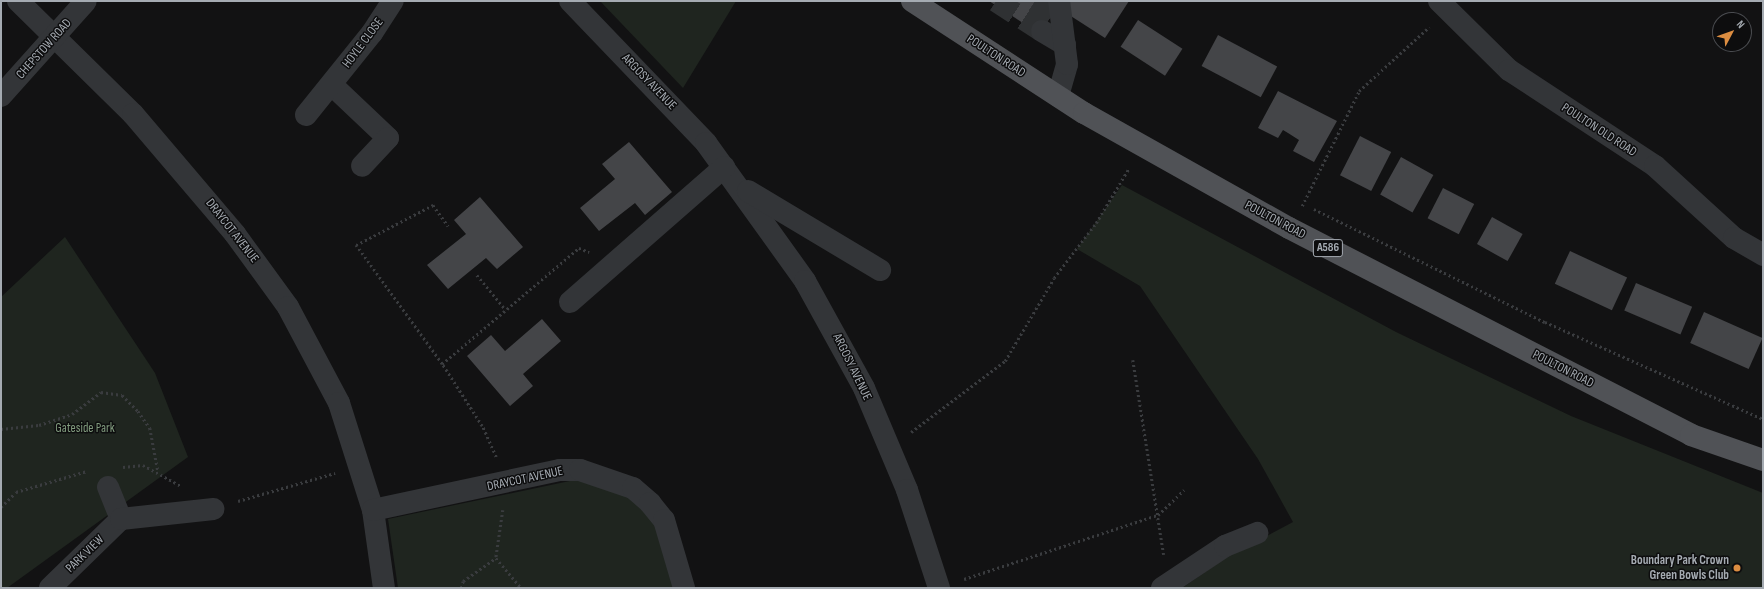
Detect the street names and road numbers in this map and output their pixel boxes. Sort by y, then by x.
street label: HOYLE CLOSE [339,15,387,71]
street label: CHEPSTOW ROAD [13,16,75,82]
street label: POULTON ROAD [964,31,1028,81]
street label: ARGOSY AVENUE [618,51,680,113]
street label: POULTON OLD ROAD [1559,100,1639,160]
street label: DRAYCOT AVENUE [202,196,262,266]
street label: POULTON ROAD [1242,197,1308,243]
road number: A586 [1312,238,1344,258]
street label: ARGOSY AVENUE [829,331,875,403]
street label: POULTON ROAD [1530,347,1596,391]
street label: DRAYCOT AVENUE [486,463,564,495]
street label: PARK VIEW [63,532,107,576]

